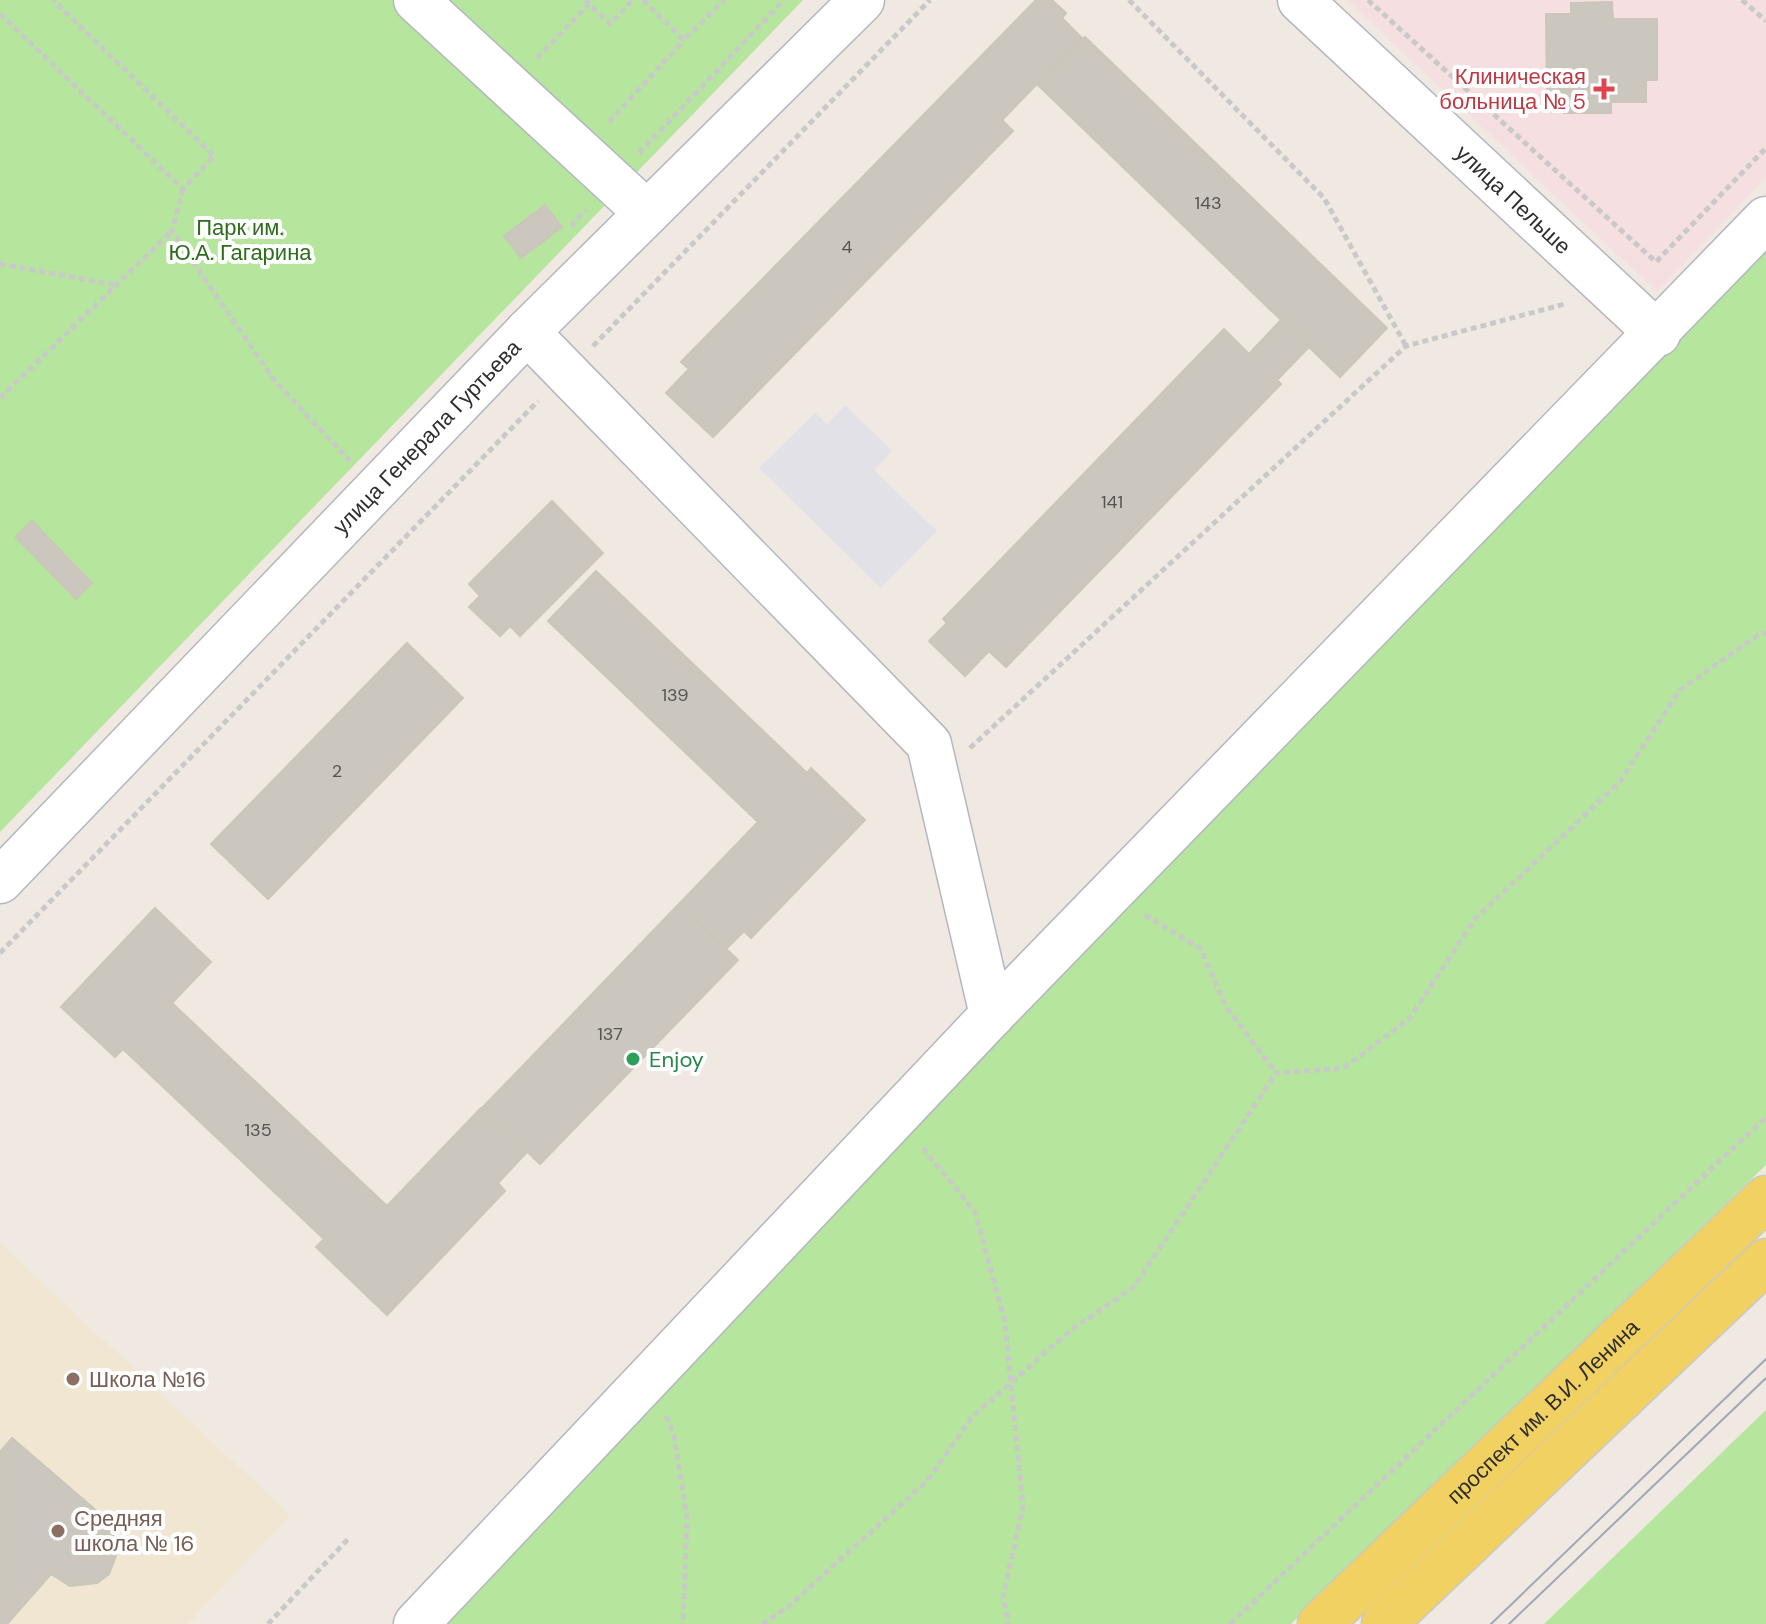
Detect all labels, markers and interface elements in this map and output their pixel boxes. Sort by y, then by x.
place label: Клиническая больница № 5 [1439,62,1586,116]
marker: Клиническая больница № 5 [1593,78,1615,100]
street label: улица Пельше [1450,138,1577,260]
house number: 143 [1194,191,1222,215]
park label: Парк им. Ю.А. Гагарина [168,213,312,267]
house number: 4 [842,235,853,259]
street label: улица Генерала Гуртьева [326,332,527,540]
house number: 141 [1101,490,1123,514]
house number: 139 [661,683,689,707]
house number: 2 [332,759,342,783]
house number: 137 [597,1022,623,1046]
place label: Enjoy [649,1045,704,1074]
marker: Enjoy [624,1050,642,1068]
house number: 135 [244,1118,272,1142]
street label: проспект им. В.И. Ленина [1440,1312,1646,1510]
place label: Школа №16 [89,1365,206,1394]
marker: Школа №16 [64,1370,82,1388]
place label: Средняя школа № 16 [74,1504,194,1558]
marker: Средняя школа № 16 [49,1522,67,1540]

